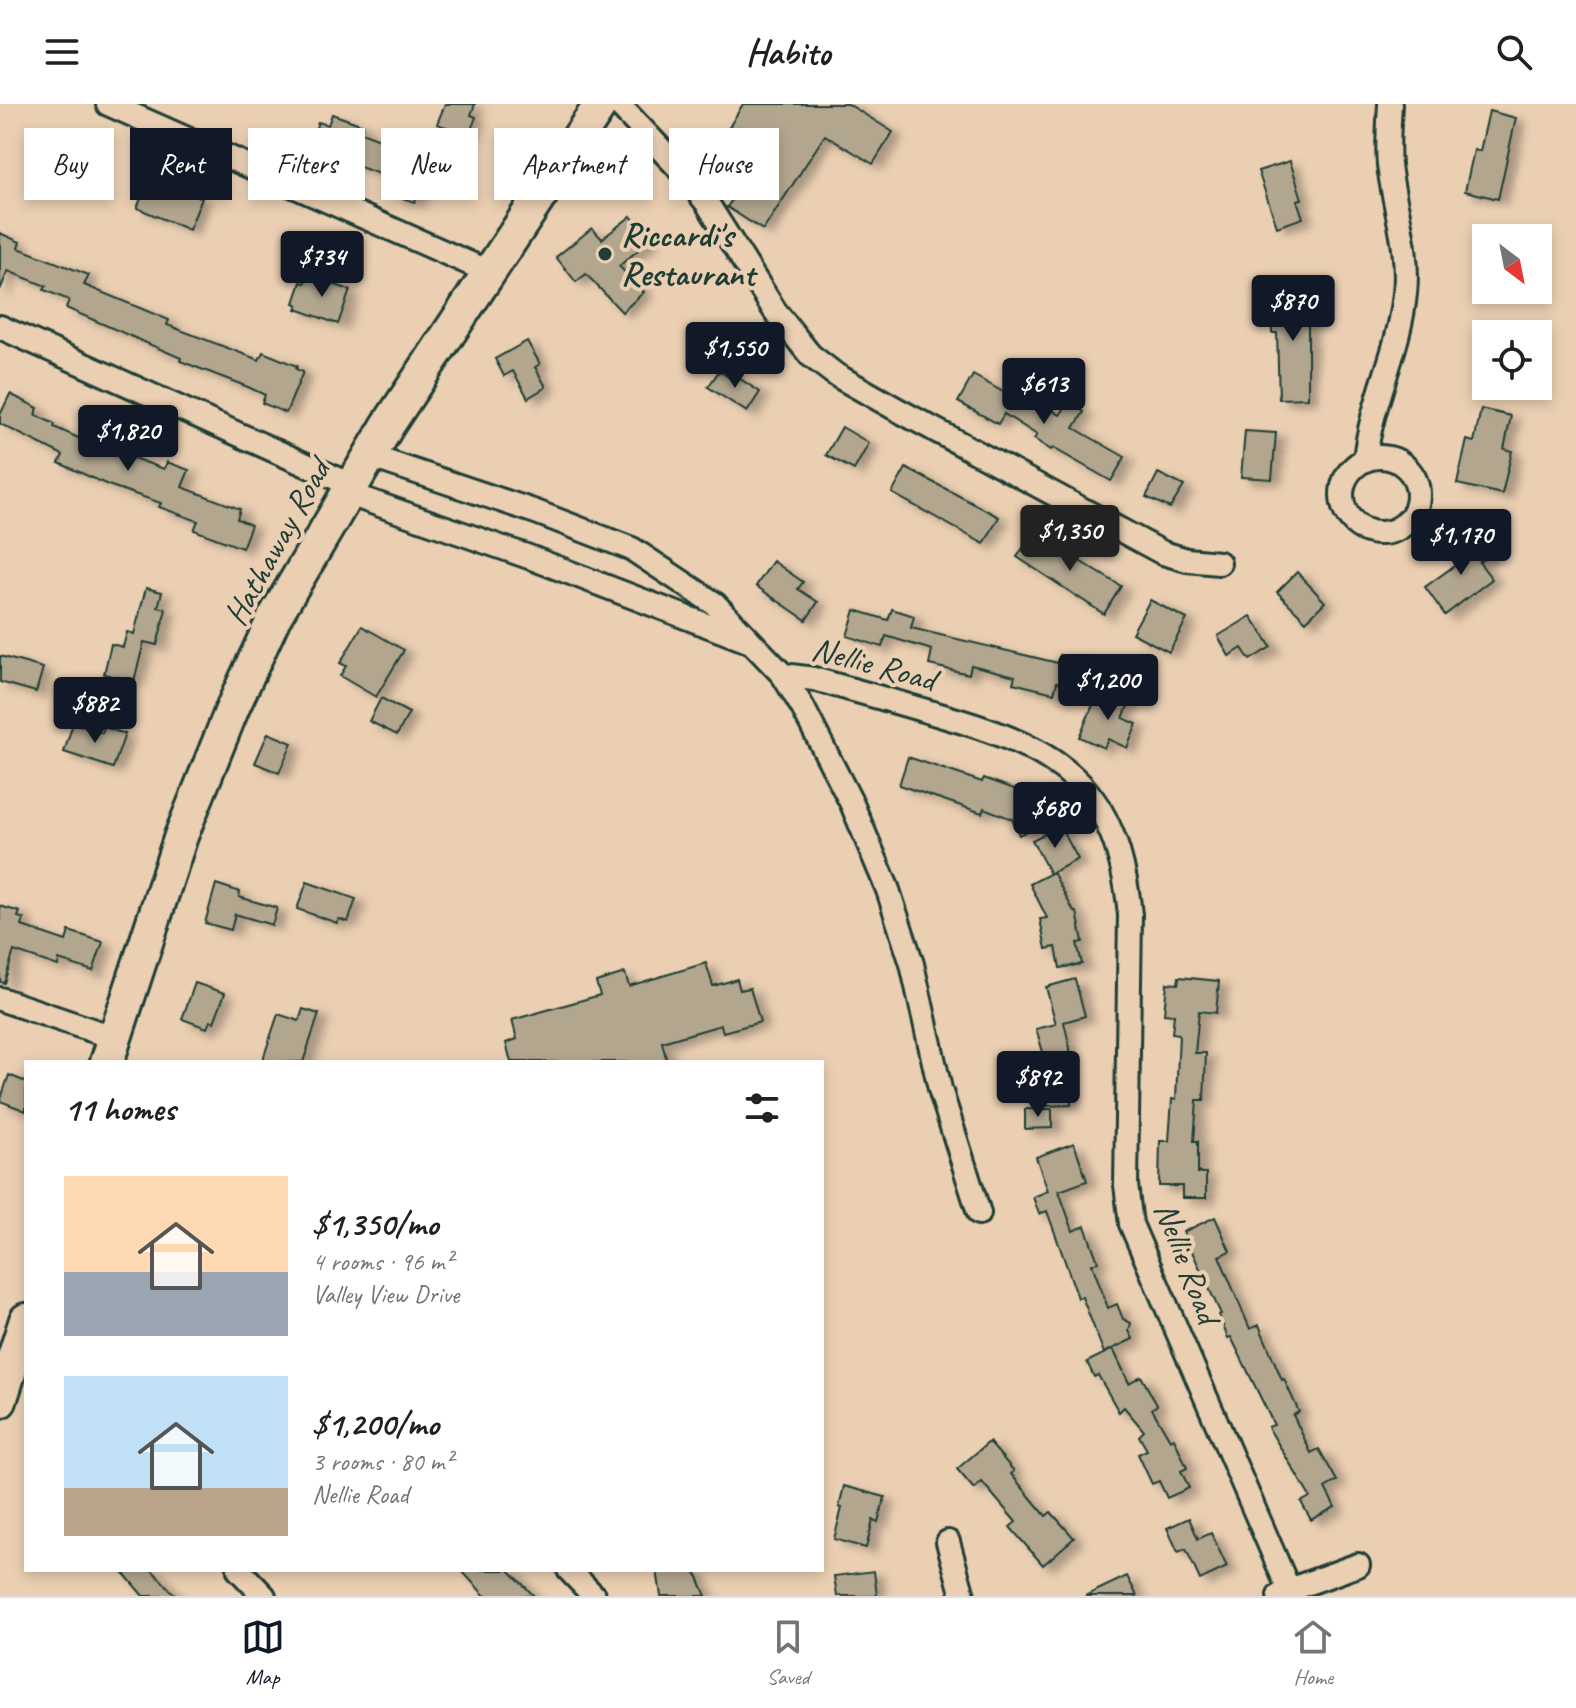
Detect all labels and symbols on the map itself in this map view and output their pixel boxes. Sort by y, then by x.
place label: Riccardi's Restaurant [621,213,758,295]
north arrow [1472,224,1552,304]
pin: $734 [275,231,369,299]
marker: Riccardi's Restaurant [596,245,614,263]
pin: $870 [1246,275,1340,343]
pin: $1,550 [670,322,800,390]
pin: $613 [997,358,1091,426]
pin: $1,820 [63,405,193,473]
street label: Hathaway Road [213,447,342,633]
pin: $1,350 [1005,505,1135,573]
pin: $1,170 [1396,509,1526,577]
street label: Nellie Road [807,626,945,702]
pin: $1,200 [1043,654,1173,722]
pin: $882 [48,677,142,745]
pin: $680 [1008,782,1102,850]
pin: $892 [991,1051,1085,1119]
street label: Nellie Road [1145,1196,1232,1333]

